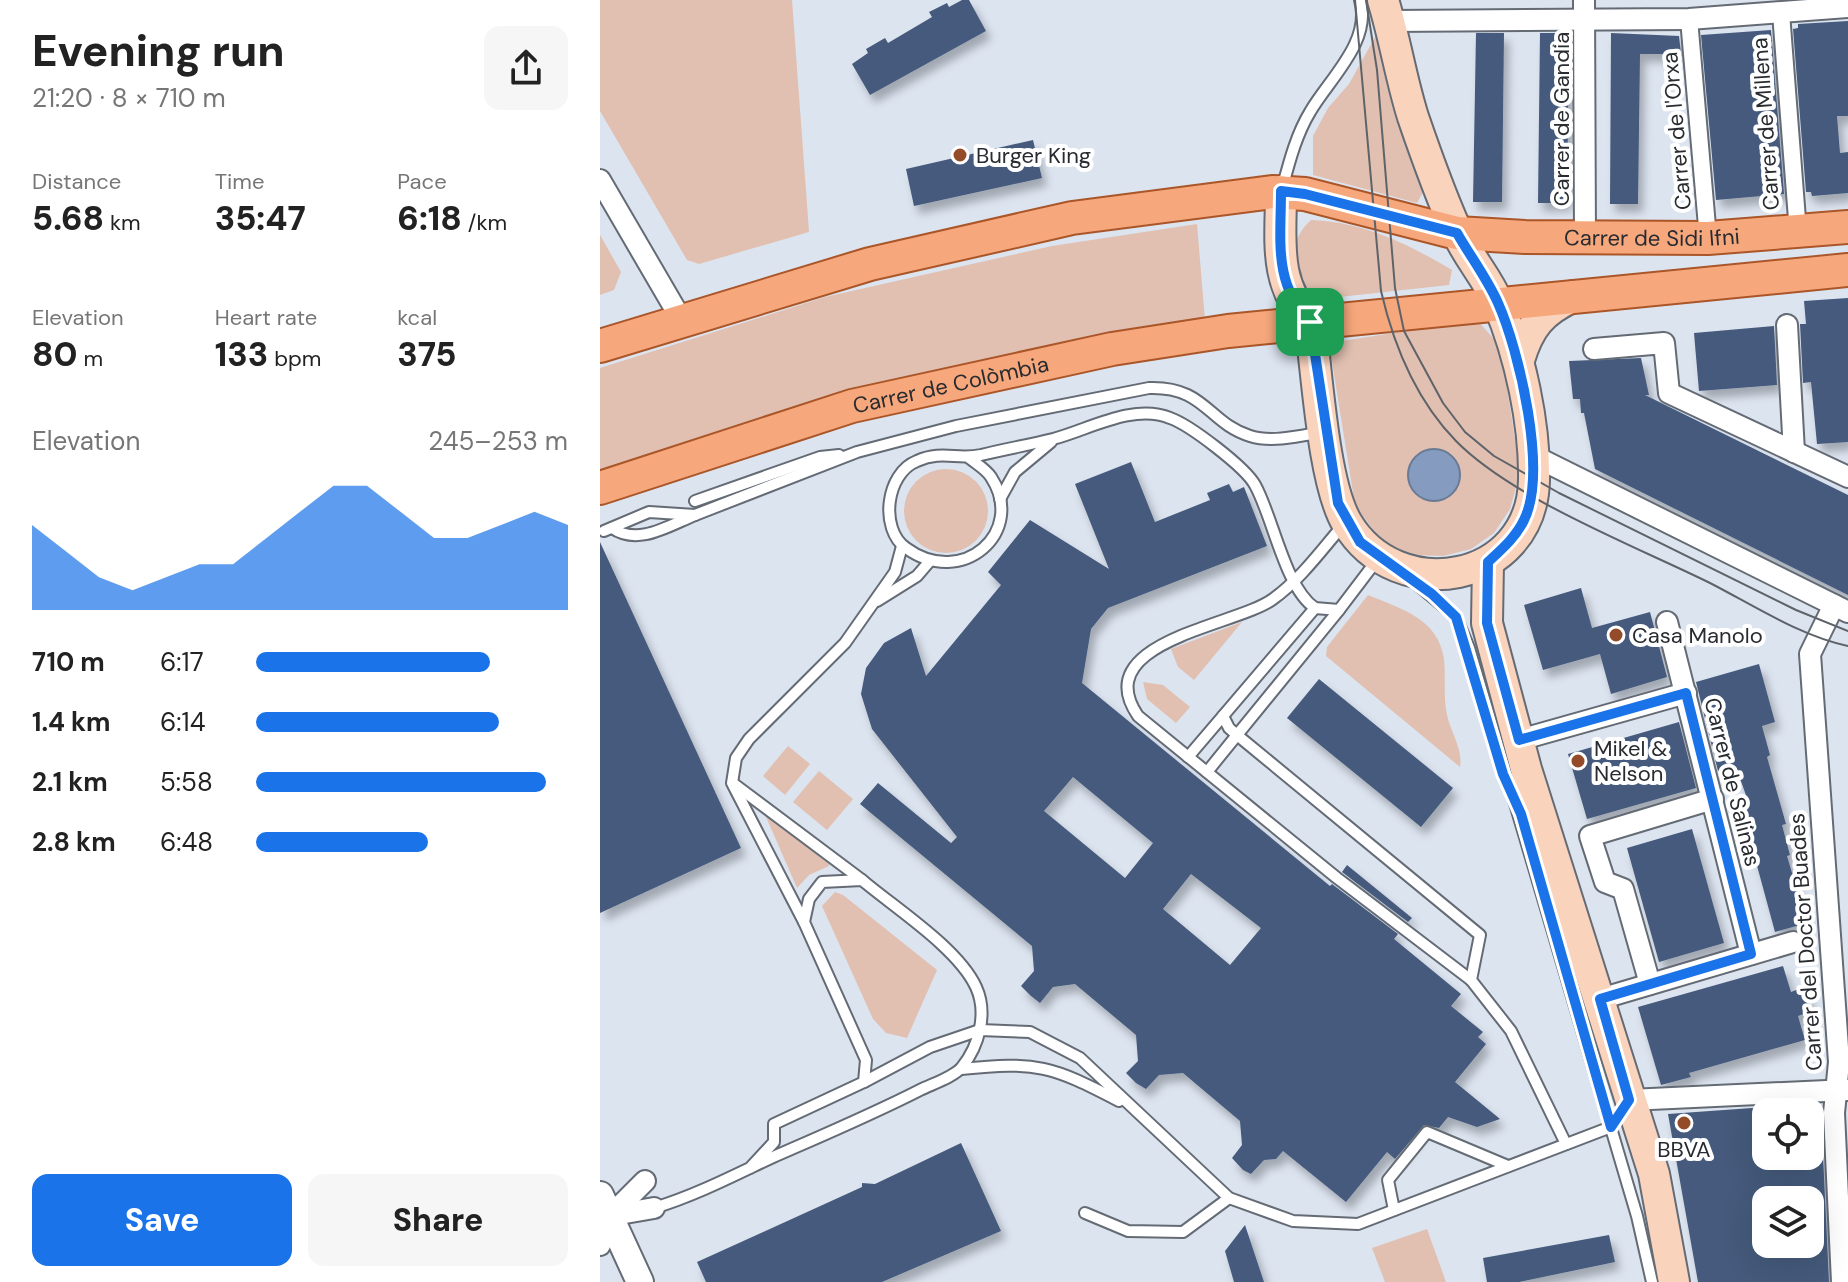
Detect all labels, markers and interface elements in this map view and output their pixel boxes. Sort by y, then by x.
text: Evening run [32,22,285,80]
button: share [484,26,568,110]
street label: Carrer de Gandia [1547,32,1576,206]
street label: Carrer de Millena [1745,37,1786,211]
street label: Carrer de l'Orxa [1655,51,1698,211]
text: 21:20 · 8 × 710 m [32,81,226,115]
place label: Burger King [976,141,1091,170]
marker: Burger King [951,146,969,164]
text: Distance [32,167,121,196]
text: Time [215,167,264,196]
text: Pace [397,167,447,196]
text: 5.68 [32,196,104,241]
text: 35:47 [215,196,306,241]
text: 6:18 [397,196,462,241]
text: km [104,208,141,237]
text: /km [462,208,507,237]
street label: Carrer de Sidi Ifni [1564,222,1741,253]
pin [1276,288,1344,356]
icon: arrive [1288,300,1332,344]
text: Elevation [32,303,124,332]
text: Heart rate [215,303,317,332]
text: kcal [397,303,437,332]
text: 80 [32,332,78,377]
text: 133 [215,332,268,377]
text: 375 [397,332,456,377]
text: m [78,344,103,373]
text: bpm [268,344,321,373]
street label: Carrer de Colòmbia [850,349,1051,420]
text: Elevation [32,424,140,458]
text: 245–253 m [428,424,568,458]
place label: Casa Manolo [1632,621,1763,650]
marker: Casa Manolo [1607,626,1625,644]
text: 710 m [32,645,105,679]
text: 6:17 [160,645,204,679]
street label: Carrer de Salinas [1698,695,1767,869]
text: 1.4 km [32,705,111,739]
text: 6:14 [160,705,205,739]
place label: Mikel & Nelson [1594,734,1667,788]
marker: Mikel & Nelson [1569,752,1587,770]
text: 2.1 km [32,765,108,799]
text: 5:58 [160,765,213,799]
street label: Carrer del Doctor Buades [1782,812,1829,1072]
text: 2.8 km [32,825,116,859]
text: 6:48 [160,825,213,859]
map controls [1752,1098,1824,1258]
button: locate [1752,1098,1824,1170]
marker: BBVA [1675,1114,1693,1132]
place label: BBVA [1657,1135,1711,1164]
button: Save [32,1174,292,1266]
button: Share [308,1174,568,1266]
button: layers [1752,1186,1824,1258]

